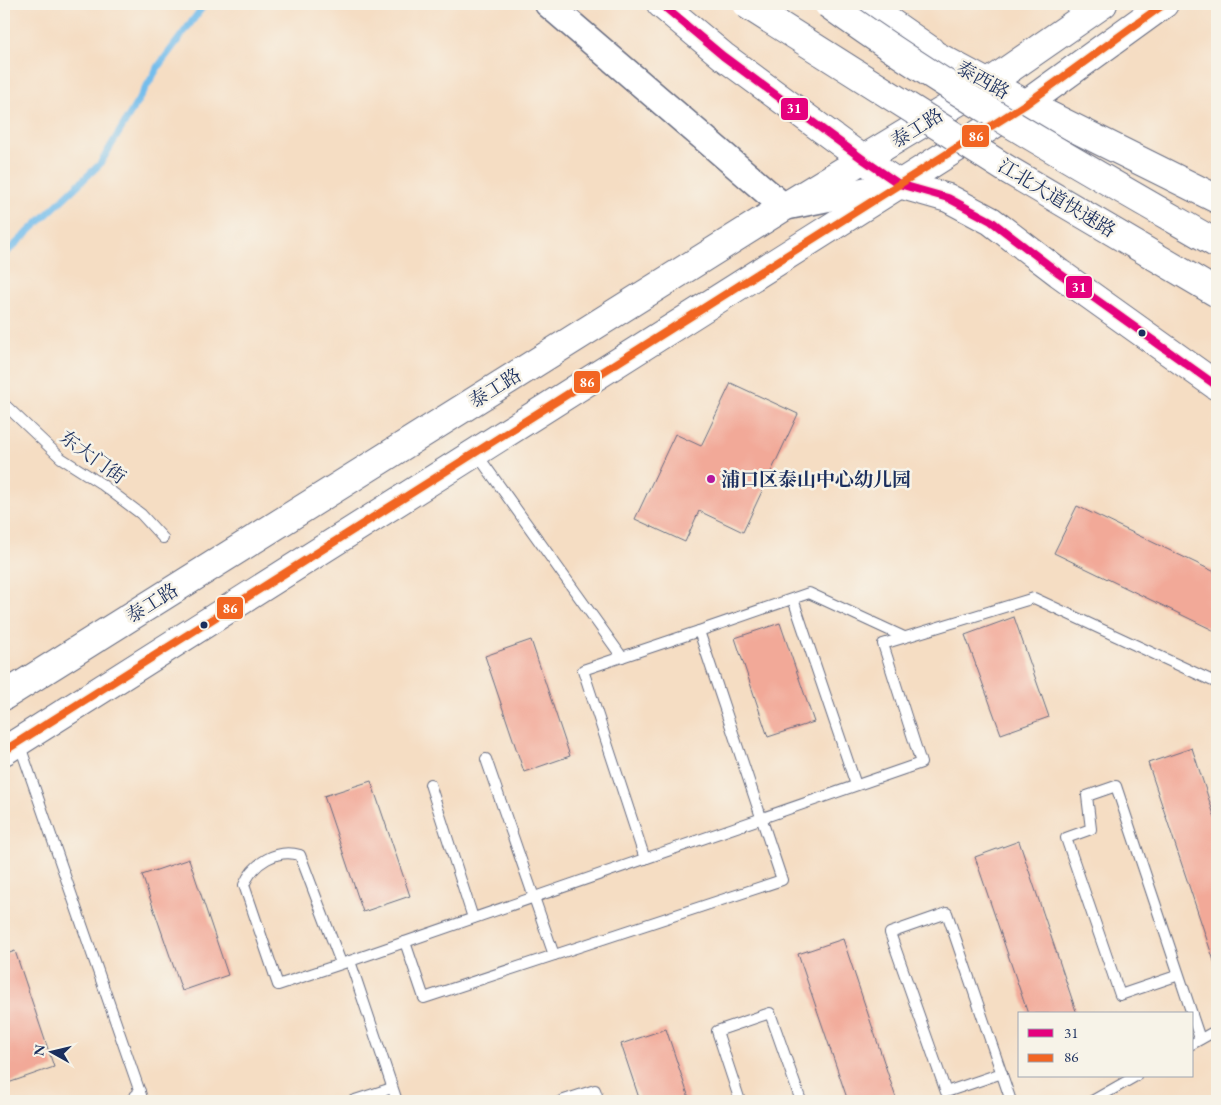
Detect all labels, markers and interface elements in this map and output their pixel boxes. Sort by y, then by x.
street label: 泰西路 [952,55,1014,105]
line badge: 31 [780,97,809,121]
text: 31 [787,99,801,117]
street label: 泰工路 [886,102,948,154]
line badge: 86 [961,124,990,148]
text: 86 [969,127,984,145]
street label: 江北大道快速路 [994,153,1120,243]
line badge: 31 [1065,275,1093,299]
text: 31 [1072,278,1086,296]
unlabelled marker [1137,328,1147,338]
street label: 泰工路 [464,362,526,414]
line badge: 86 [573,370,601,394]
text: 86 [580,373,595,391]
street label: 东大门街 [55,425,131,489]
place label: 浦口区泰山中心幼儿园 [721,467,911,492]
marker: 浦口区泰山中心幼儿园 [705,473,717,485]
street label: 泰工路 [121,577,183,629]
line badge: 86 [216,596,244,620]
text: 86 [223,599,238,617]
unlabelled marker [199,620,209,630]
legend [1018,1012,1194,1078]
text: 31 [1064,1023,1078,1042]
north arrow [28,1028,78,1078]
text: N [29,1043,49,1057]
text: 86 [1064,1047,1078,1066]

